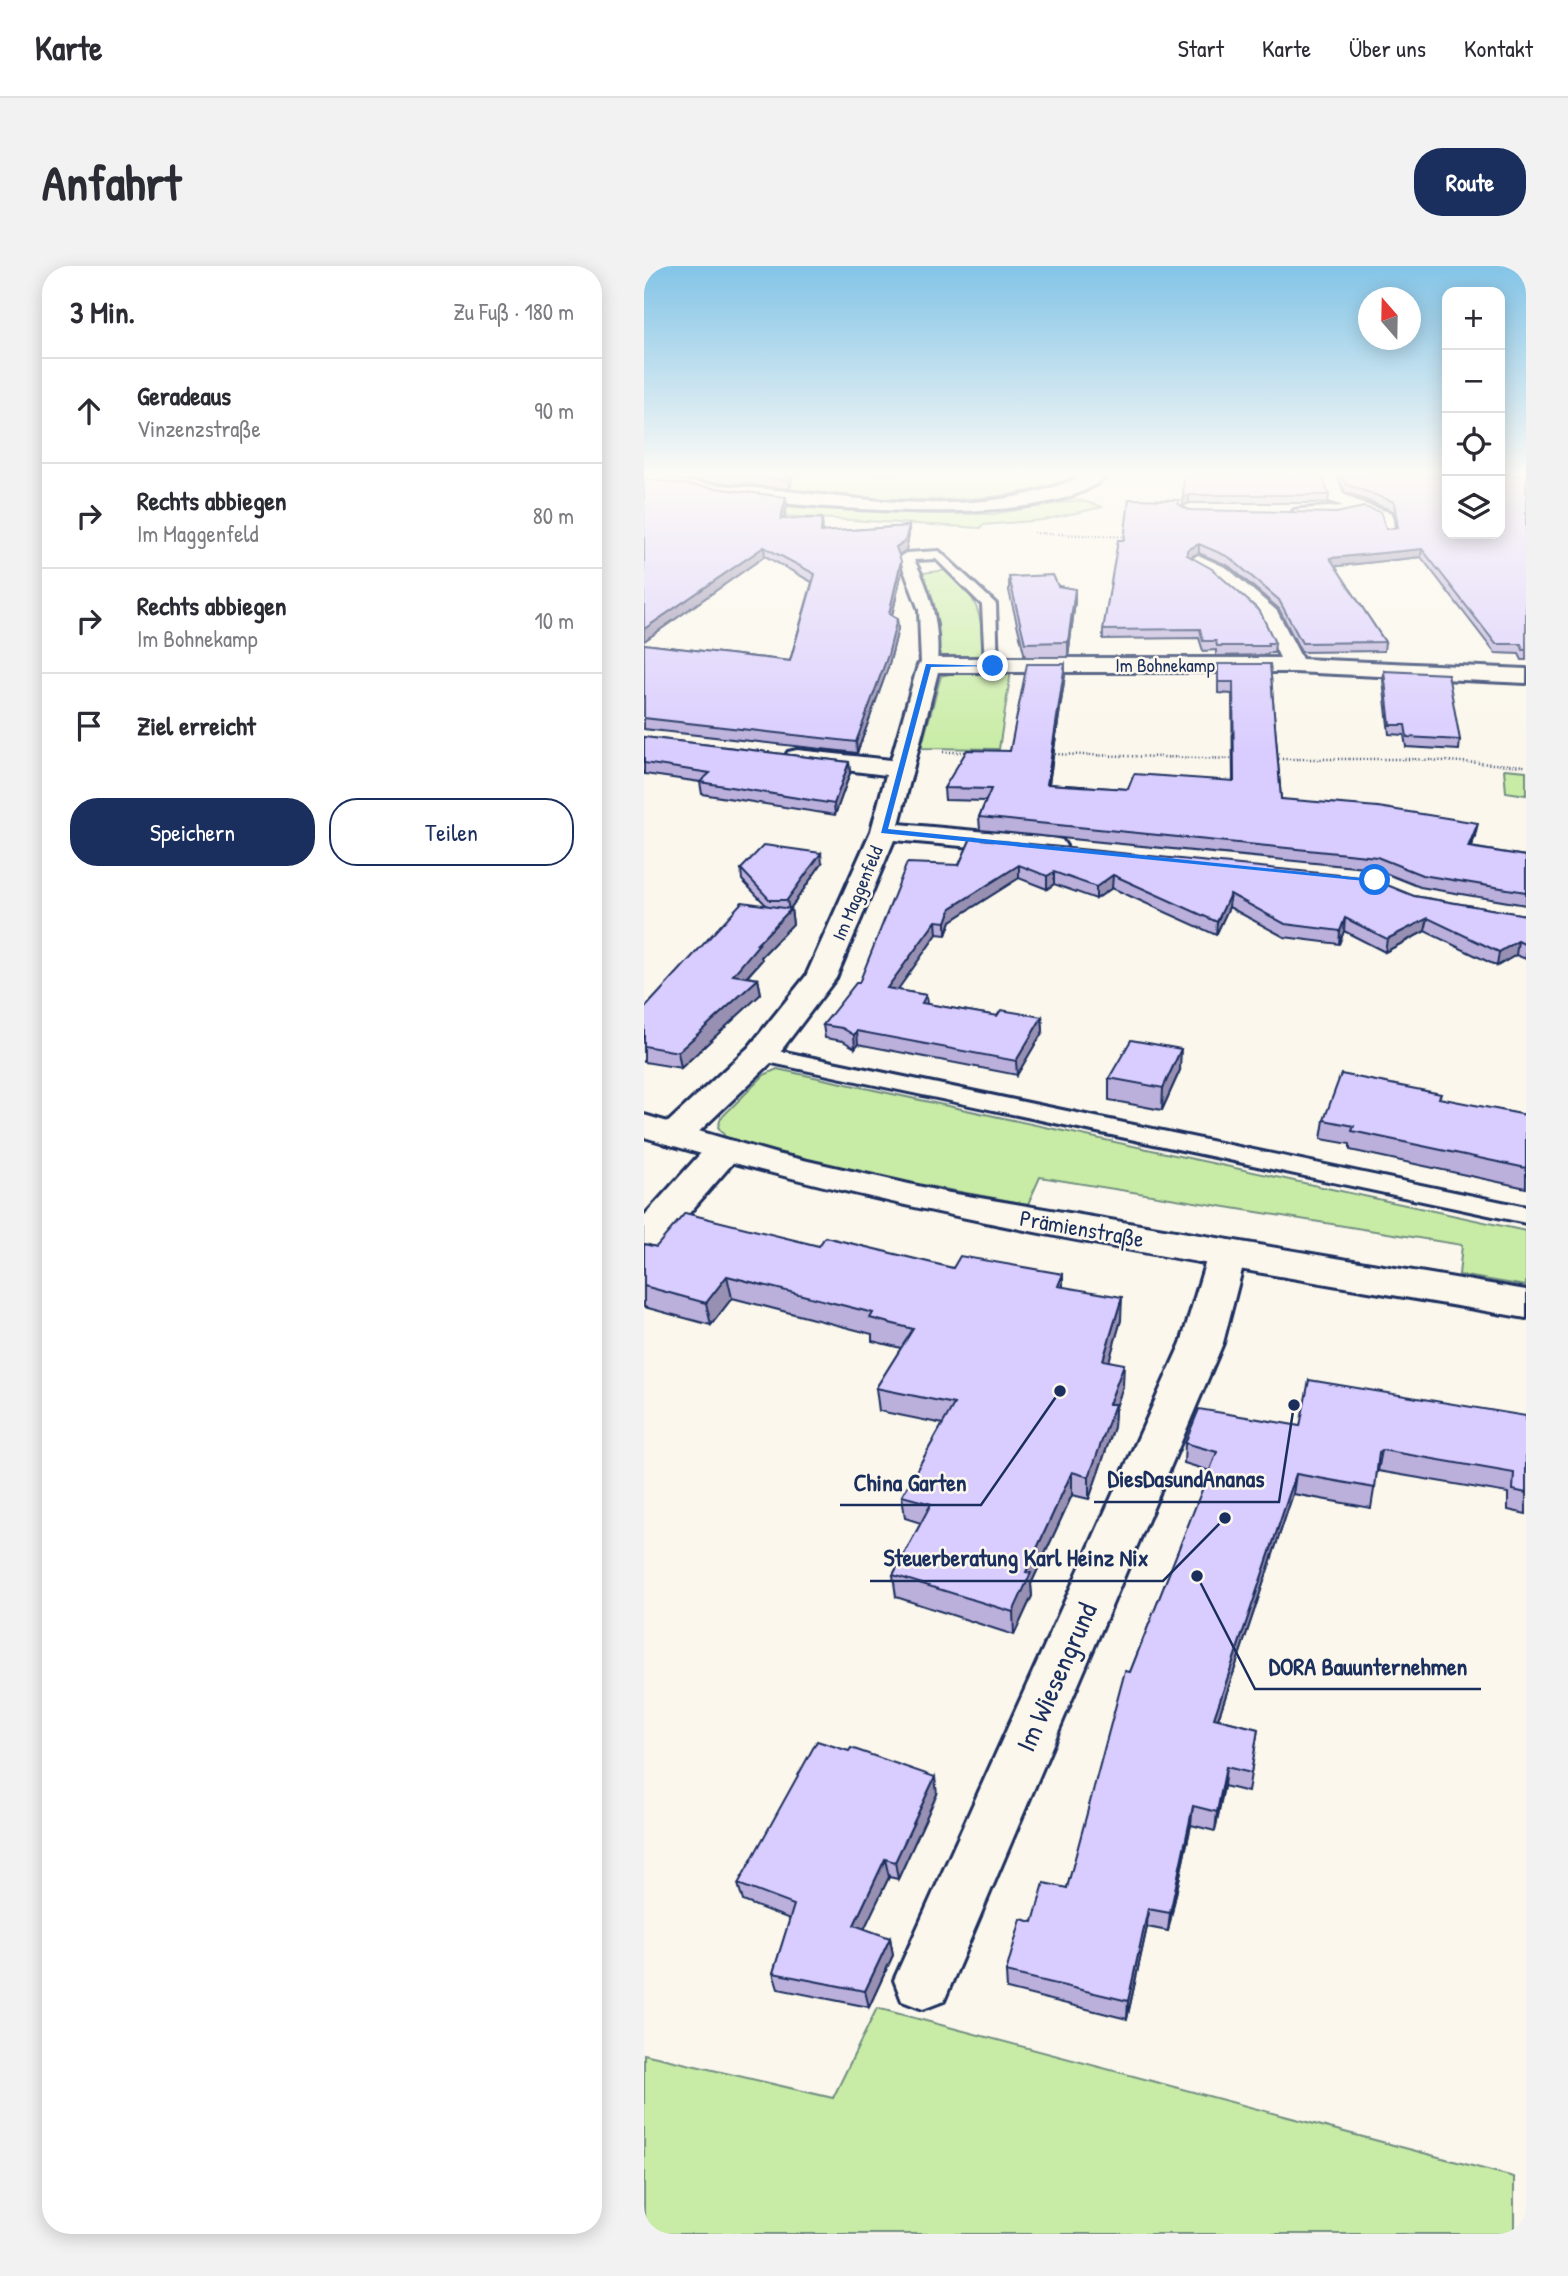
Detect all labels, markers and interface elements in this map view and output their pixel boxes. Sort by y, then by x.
text: Karte [35,26,102,70]
text: Start [1178,32,1224,64]
text: Karte [1262,32,1311,64]
text: Über uns [1349,32,1426,64]
text: Kontakt [1464,32,1533,64]
button: Route [1414,148,1526,216]
text: Anfahrt [42,149,181,215]
north arrow [1358,287,1421,350]
map controls [1442,287,1505,539]
button: + [1442,287,1505,350]
text: 3 Min. [70,292,135,332]
text: Zu Fuß · 180 m [453,296,574,327]
button: − [1442,350,1505,413]
text: Geradeaus [137,378,231,413]
icon: ahead [70,392,108,430]
text: 90 m [534,395,574,426]
text: Vinzenzstraße [137,413,261,444]
button: locate [1442,413,1505,476]
button: layers [1442,476,1505,539]
text: Rechts abbiegen [137,483,287,518]
icon: right [70,497,108,535]
text: 80 m [533,500,574,531]
text: Im Maggenfeld [137,518,259,549]
text: Rechts abbiegen [137,588,287,623]
icon: right [70,602,108,640]
text: 10 m [534,605,574,636]
text: Im Bohnekamp [137,623,258,654]
route end [977,650,1008,681]
street label: Im Bohnekamp [1115,652,1215,678]
icon: arrive [70,707,108,745]
text: Ziel erreicht [137,708,256,743]
button: Speichern [70,798,315,866]
button: Teilen [329,798,574,866]
street label: Im Maggenfeld [825,841,889,944]
route start [1359,864,1390,895]
street label: Prämienstraße [1018,1202,1146,1254]
callout: DiesDasundAnanas [1094,1457,1279,1502]
callout: China Garten [840,1460,981,1505]
text: DiesDasundAnanas [1108,1462,1264,1494]
text: China Garten [853,1466,967,1498]
callout: Steuerberatung Karl Heinz Nix [870,1536,1163,1581]
text: Steuerberatung Karl Heinz Nix [883,1541,1149,1574]
street label: Im Wiesengrund [1006,1596,1106,1758]
callout: DORA Bauunternehmen [1255,1644,1481,1689]
text: DORA Bauunternehmen [1269,1650,1468,1682]

